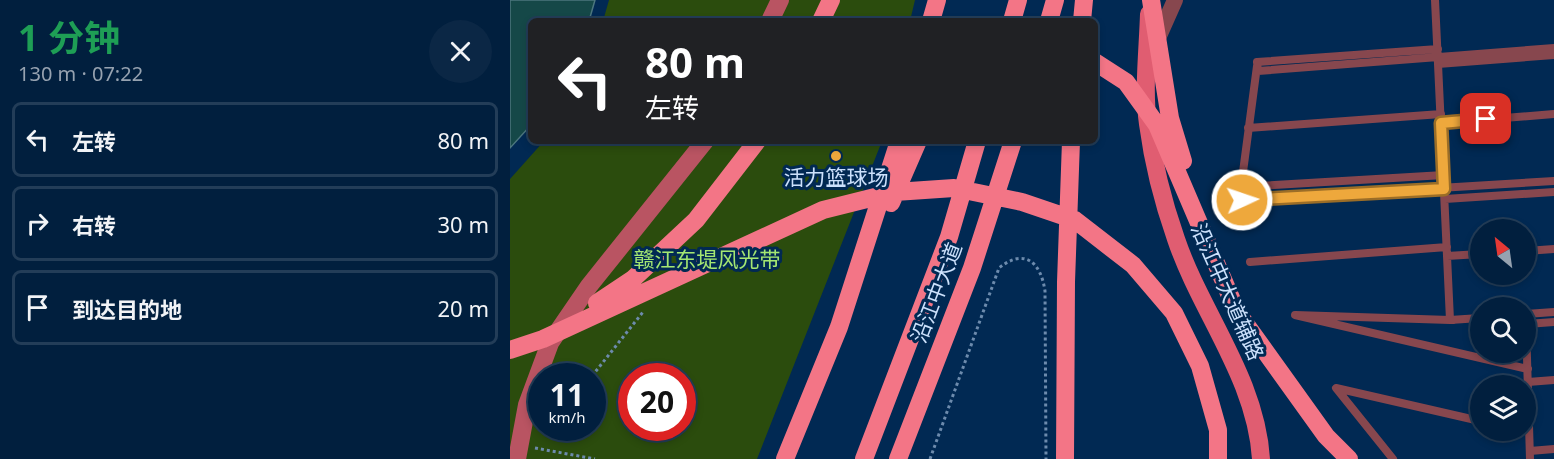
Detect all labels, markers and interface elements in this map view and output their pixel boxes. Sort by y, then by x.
text: 1 分钟 [18,13,120,62]
button: close [429,20,492,83]
text: 80 m [645,33,745,90]
icon: left [546,42,624,120]
text: 130 m · 07:22 [18,60,143,87]
text: 左转 [645,89,699,126]
pin [1460,93,1511,144]
icon: arrive [1469,102,1502,135]
icon: left [21,123,54,156]
text: 80 m [438,125,489,155]
text: 左转 [72,126,116,156]
marker: 活力篮球场 [829,149,843,163]
place label: 活力篮球场 [784,163,889,191]
position arrow [1210,168,1274,232]
icon: right [21,207,54,240]
text: 30 m [438,209,489,239]
text: 右转 [72,210,116,240]
street label: 沿江中大道辅路 [1185,219,1271,364]
north arrow [1470,219,1536,285]
map controls [1470,219,1536,441]
street label: 沿江中大道 [904,239,968,347]
park label: 赣江东堤风光带 [634,245,781,273]
icon: arrive [21,291,54,324]
text: 20 m [438,293,489,323]
text: 到达目的地 [72,294,182,324]
button: search [1470,297,1536,363]
speed limit sign: 20 [618,363,696,441]
text: 11 [550,374,584,415]
button: layers [1470,375,1536,441]
text: km/h [549,407,585,427]

